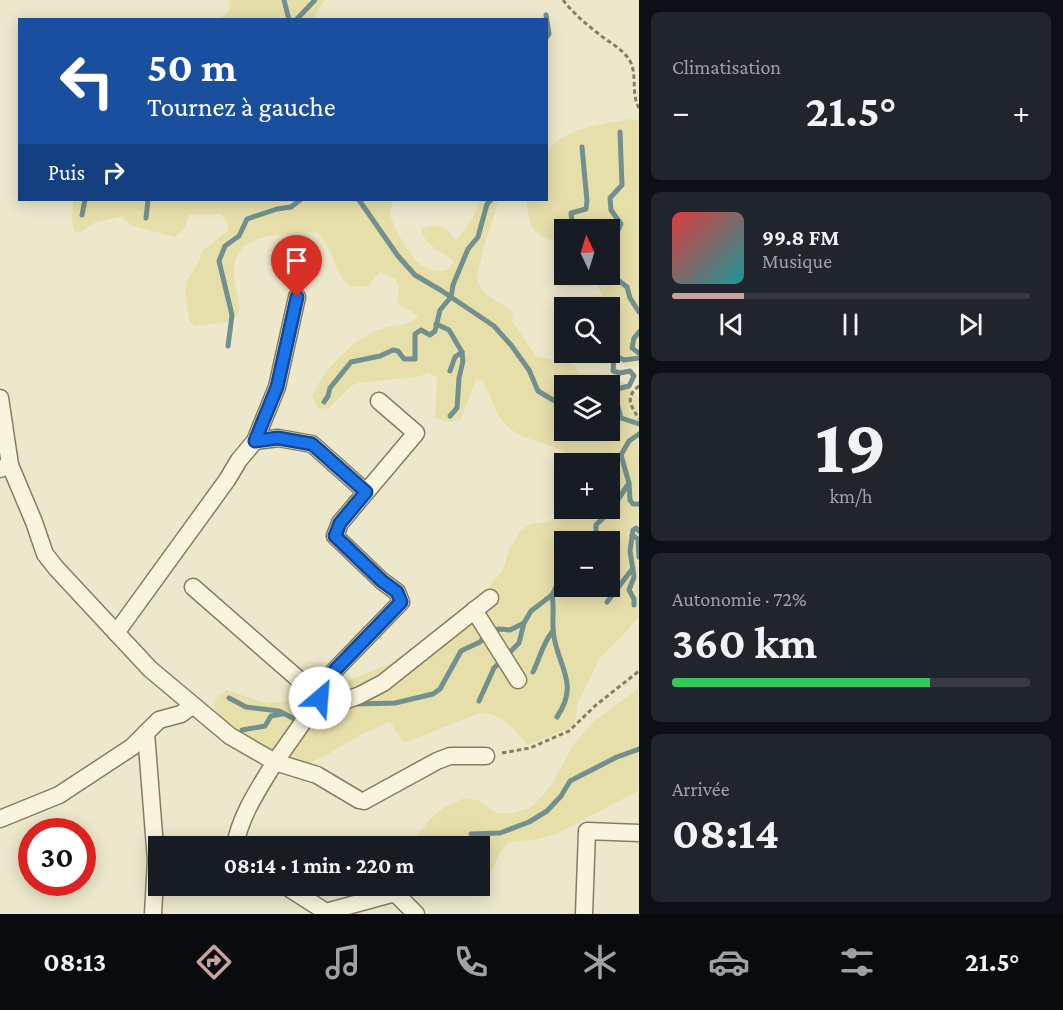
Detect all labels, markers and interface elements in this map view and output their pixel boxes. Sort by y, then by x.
icon: left [48,42,126,120]
text: 50 m [147,43,237,90]
text: Climatisation [672,56,781,78]
text: 21.5° [806,86,896,136]
text: Tournez à gauche [147,92,336,122]
text: − [672,93,689,130]
text: + [1013,93,1030,130]
icon: right [97,156,130,189]
text: Puis [48,160,85,185]
north arrow [554,219,620,285]
map controls [554,219,620,597]
text: 99.8 FM [762,225,839,250]
pin [271,235,322,297]
icon: arrive [280,244,313,277]
text: Musique [762,250,832,272]
button: search [554,297,620,363]
icon: previous [715,308,748,341]
icon: pause [834,308,867,341]
icon: next [954,308,987,341]
button: layers [554,375,620,441]
text: 19 [815,402,887,489]
button: + [554,453,620,519]
text: km/h [829,485,873,507]
button: − [554,531,620,597]
text: Autonomie · 72% [672,588,807,610]
text: 360 km [672,618,817,668]
position arrow [288,666,352,730]
text: Arrivée [672,778,729,800]
text: 08:14 [672,808,779,858]
speed limit sign: 30 [18,818,96,896]
text: 08:14 · 1 min · 220 m [224,853,414,878]
icon: directions [193,941,235,983]
icon: music [322,941,364,983]
icon: phone [450,941,492,983]
icon: climate [579,941,621,983]
icon: car [708,941,750,983]
icon: filters [836,941,878,983]
text: 08:13 [43,947,106,977]
text: 21.5° [965,947,1020,977]

